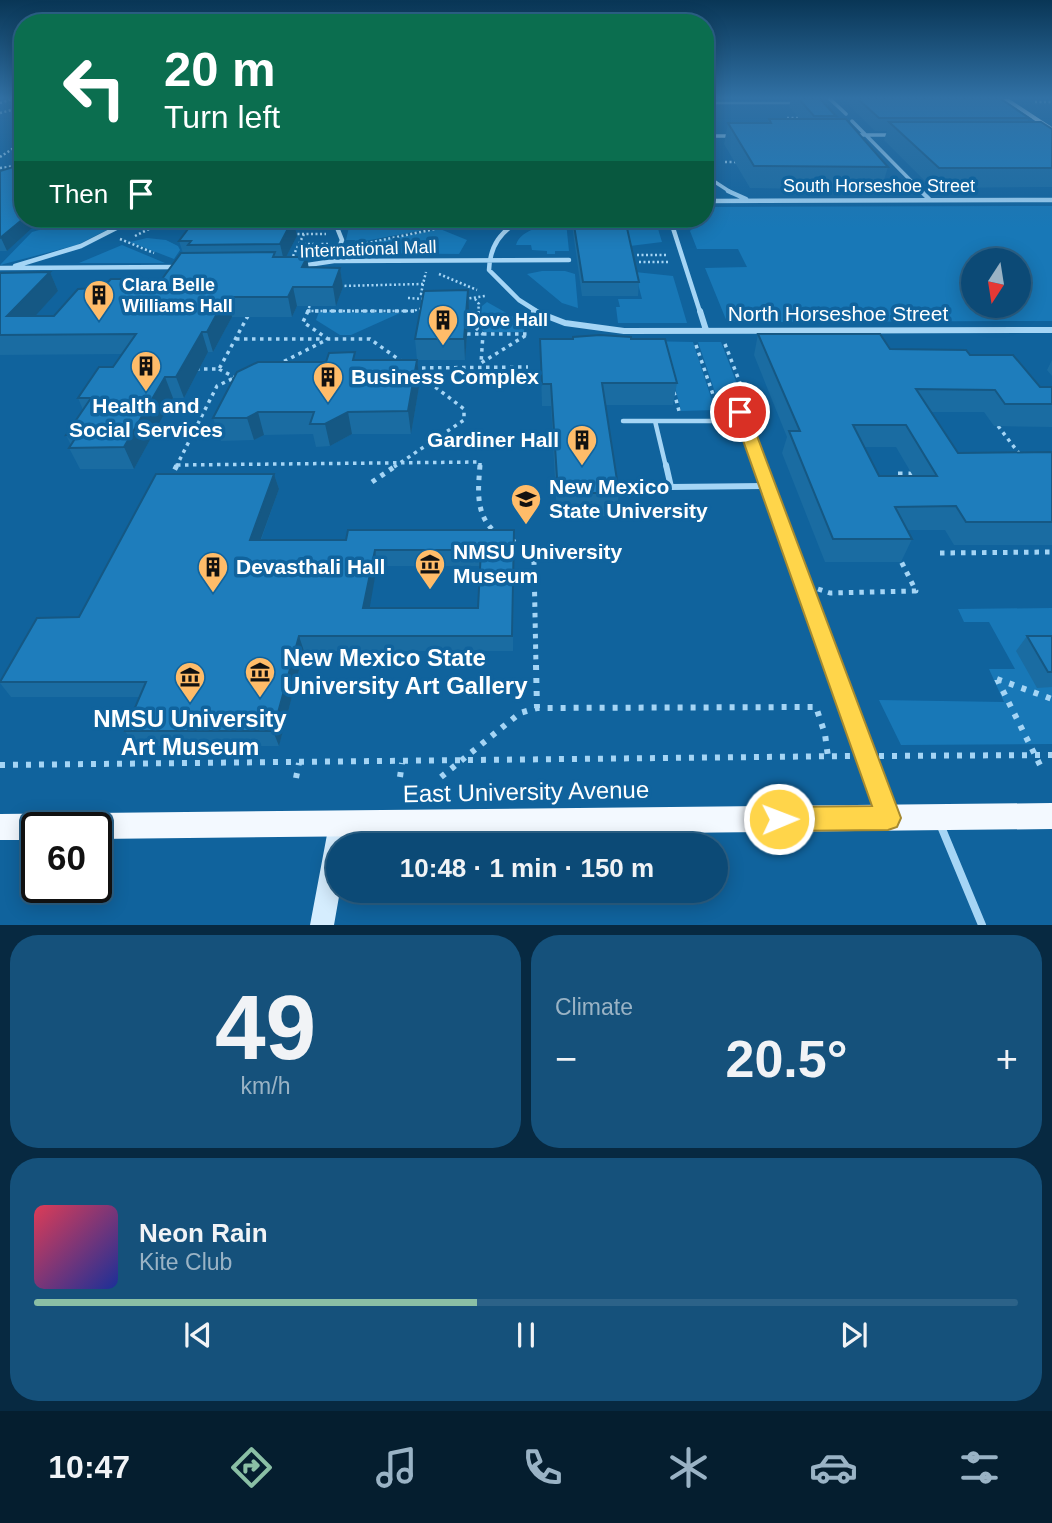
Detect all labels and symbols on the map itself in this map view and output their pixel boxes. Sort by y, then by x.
street label: South Horseshoe Street [783,176,975,196]
street label: International Mall [299,237,437,261]
north arrow [961,248,1031,318]
place label: Clara Belle Williams Hall [122,275,233,316]
building icon: Clara Belle Williams Hall [82,278,116,322]
street label: North Horseshoe Street [728,302,948,325]
building icon: Dove Hall [426,303,460,347]
place label: Dove Hall [466,310,548,330]
building icon: Health and Social Services [129,349,163,393]
building icon: Business Complex [311,360,345,404]
place label: Business Complex [351,365,539,388]
pin [710,382,770,442]
place label: Health and Social Services [69,394,223,441]
building icon: Gardiner Hall [565,423,599,467]
place label: Gardiner Hall [427,428,559,451]
place label: New Mexico State University [549,475,708,522]
school or university icon: New Mexico State University [509,482,543,526]
place label: NMSU University Museum [453,540,623,587]
museum icon: NMSU University Museum [413,547,447,591]
building icon: Devasthali Hall [196,550,230,594]
place label: Devasthali Hall [236,555,385,578]
place label: New Mexico State University Art Gallery [283,644,528,699]
museum icon: New Mexico State University Art Gallery [243,655,277,699]
museum icon: NMSU University Art Museum [173,660,207,704]
place label: NMSU University Art Museum [93,705,287,760]
street label: East University Avenue [403,776,649,807]
position arrow [742,782,816,856]
speed limit sign: 60 [21,812,112,903]

